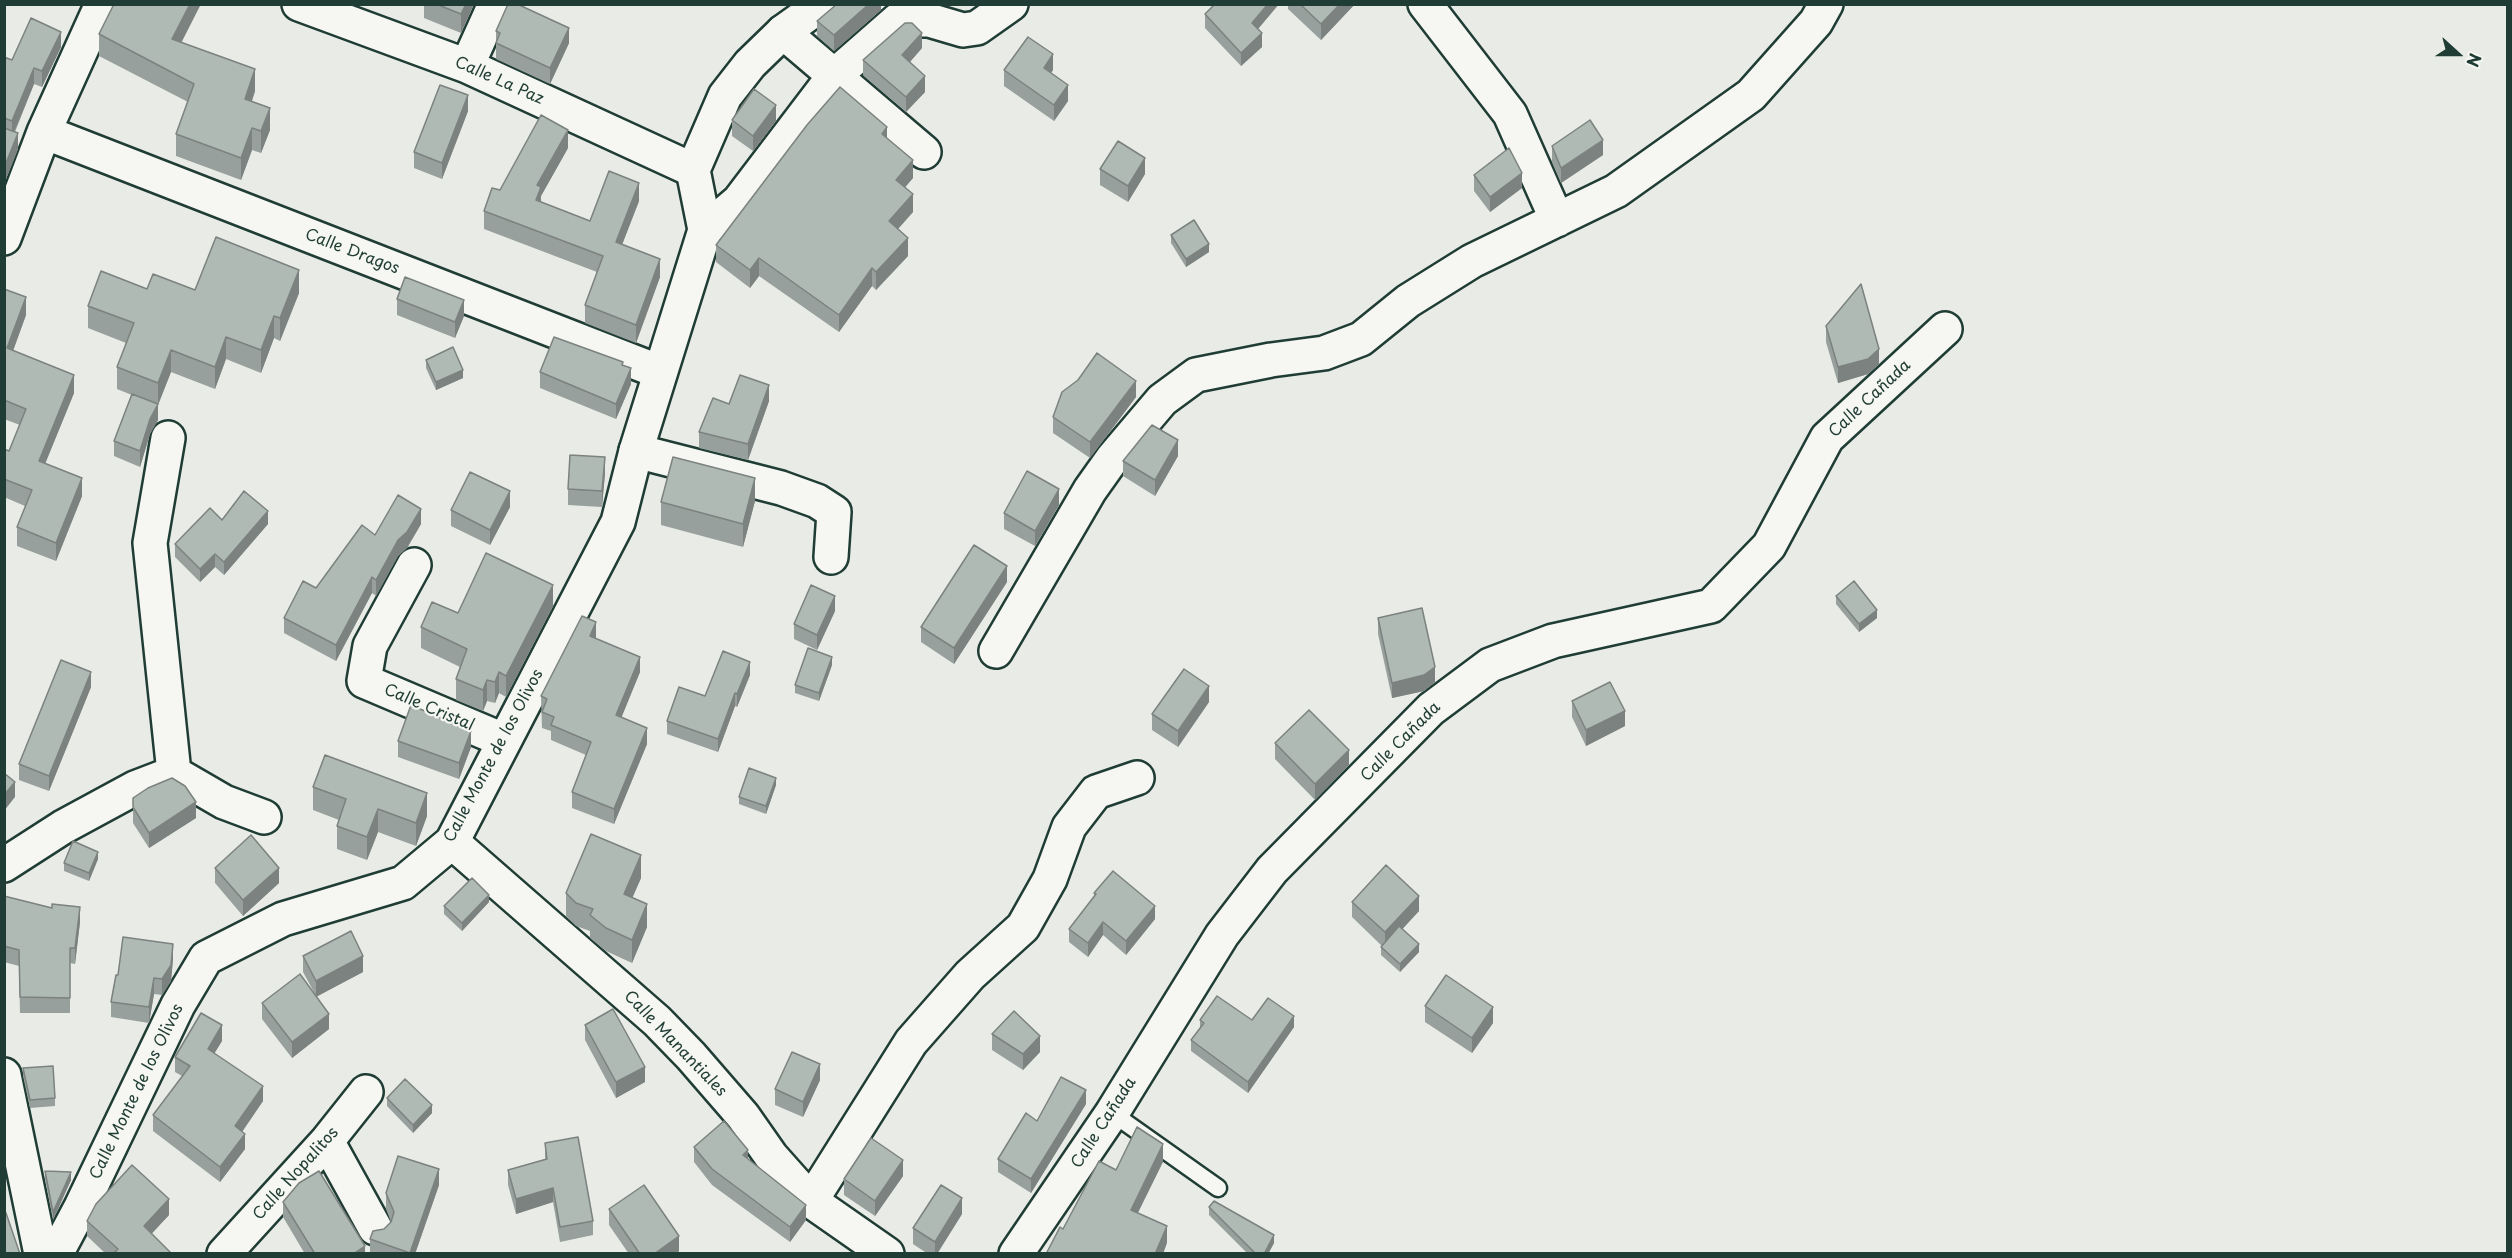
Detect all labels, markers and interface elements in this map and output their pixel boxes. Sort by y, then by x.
north arrow [2428,24,2488,84]
text: N [2461,50,2488,71]
street label: Calle La Paz [452,53,546,109]
street label: Calle Dragos [302,225,402,279]
street label: Calle Cañada [1825,356,1915,442]
street label: Calle Monte de los Olivos [440,666,548,846]
street label: Calle Cristal [381,680,477,736]
street label: Calle Cañada [1357,698,1445,786]
street label: Calle Manantiales [620,987,730,1101]
street label: Calle Monte de los Olivos [86,1001,188,1183]
street label: Calle Cañada [1067,1074,1141,1172]
street label: Calle Nopalitos [249,1124,343,1224]

